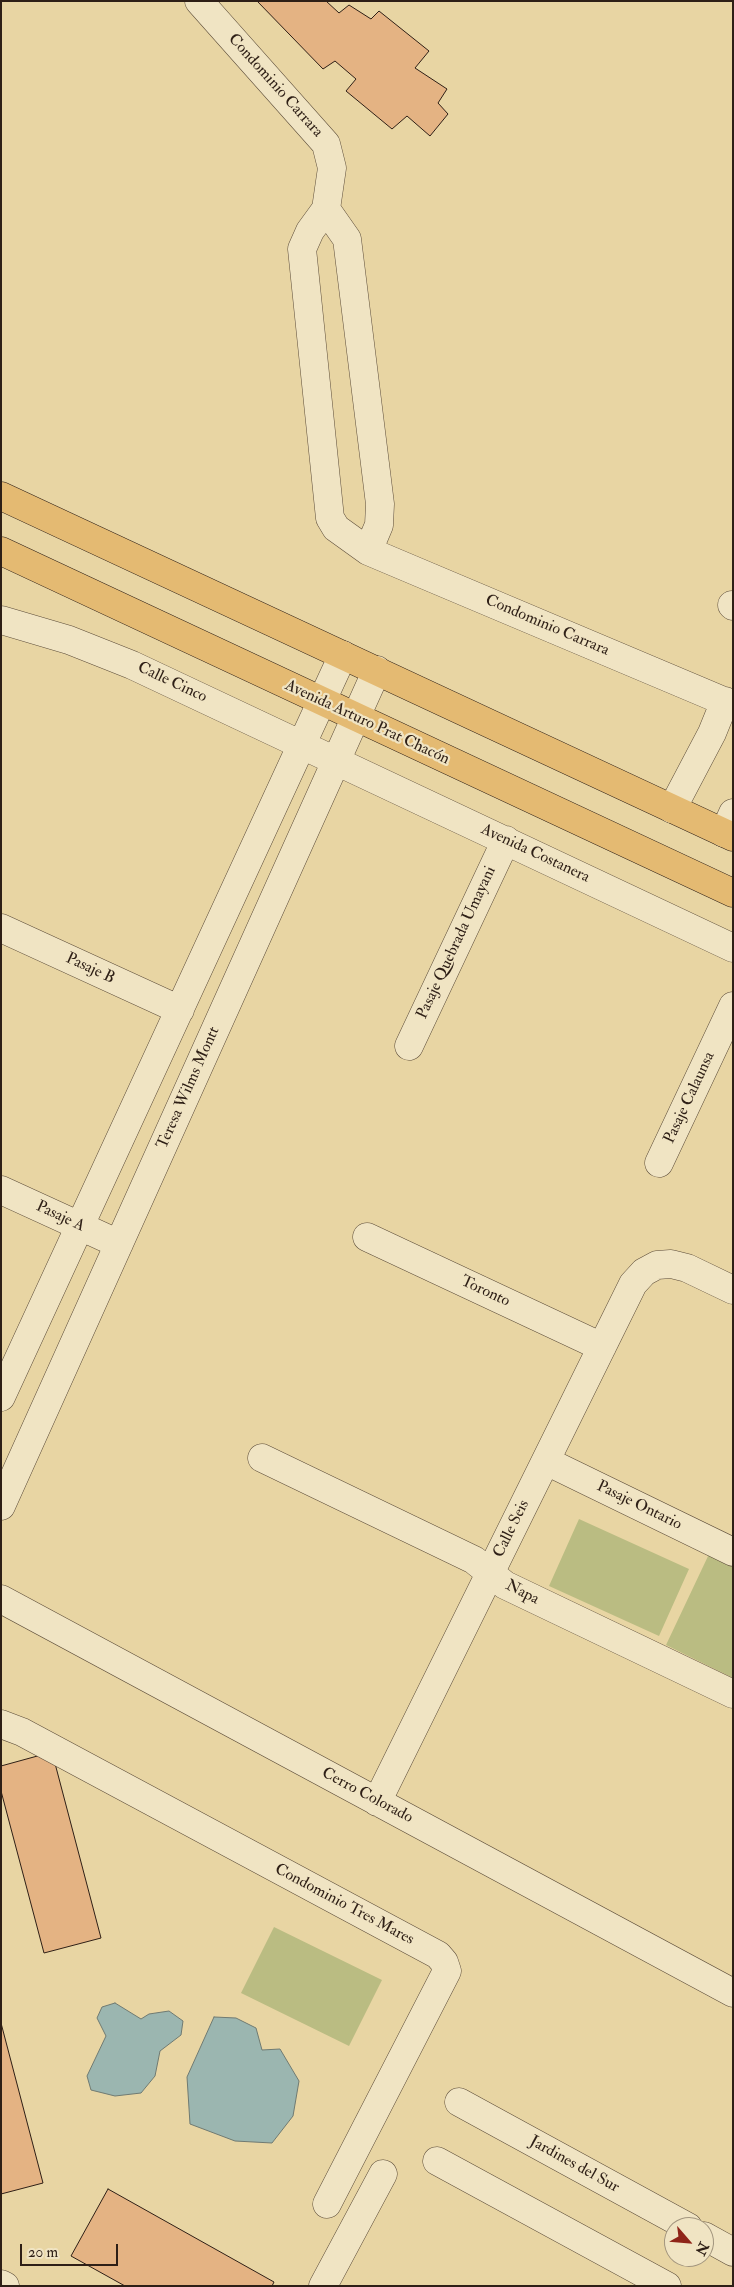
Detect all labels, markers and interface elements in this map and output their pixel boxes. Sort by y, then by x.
street label: Condominio Carrara [223,30,327,142]
street label: Condominio Carrara [482,591,612,661]
street label: Calle Cinco [134,659,210,707]
street label: Avenida Arturo Prat Chacón [282,676,452,770]
street label: Avenida Costanera [478,820,592,888]
street label: Pasaje Quebrada Umayani [413,864,501,1022]
street label: Pasaje B [62,949,118,989]
street label: Teresa Wilms Montt [153,1024,225,1152]
street label: Pasaje Calaunsa [660,1049,720,1147]
street label: Pasaje A [33,1197,87,1237]
street label: Toronto [457,1272,513,1312]
street label: Pasaje Ontario [593,1477,685,1535]
street label: Calle Seis [490,1497,534,1561]
street label: Napa [502,1576,542,1610]
street label: Cerro Colorado [318,1764,416,1828]
street label: Condominio Tres Mares [271,1860,417,1950]
street label: Jardines del Sur [526,2132,622,2198]
north arrow [664,2217,714,2267]
scale bar [22,2234,120,2266]
text: N [692,2239,712,2258]
text: 20 m [28,2243,58,2262]

